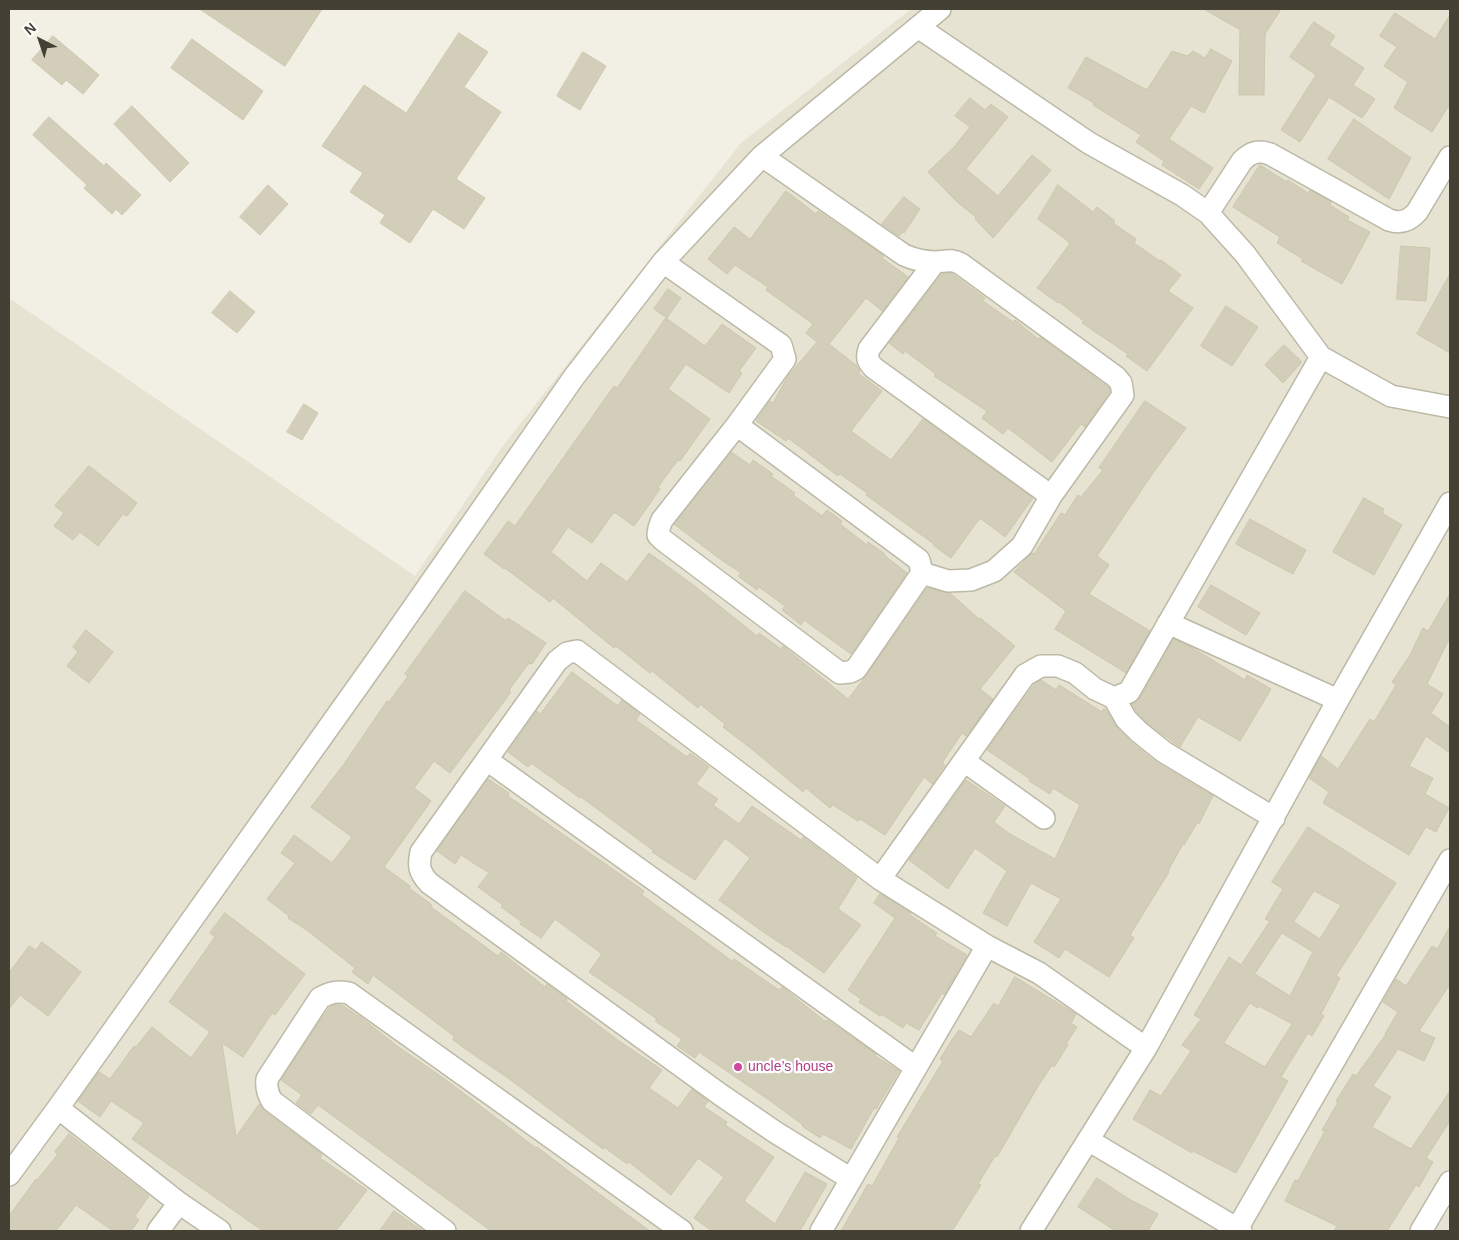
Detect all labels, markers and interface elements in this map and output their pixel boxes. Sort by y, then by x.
north arrow [15,15,65,65]
text: N [21,19,39,38]
place label: uncle’s house [748,1059,833,1075]
marker: uncle’s house [732,1061,744,1073]

